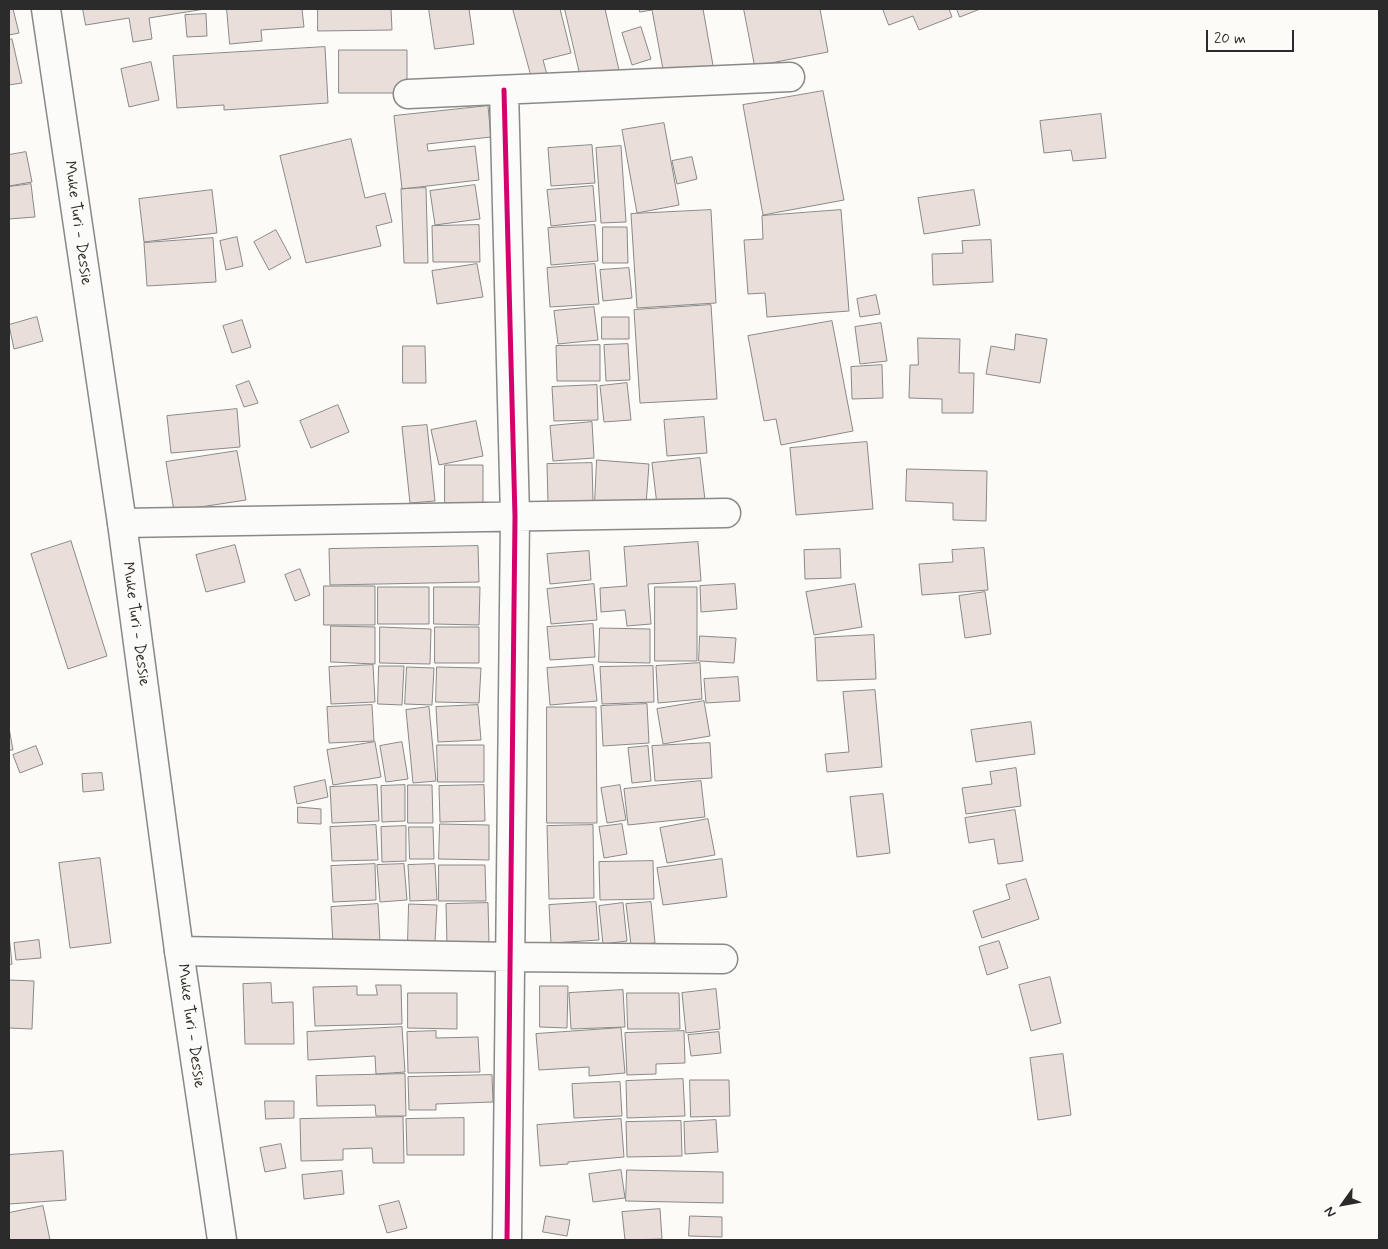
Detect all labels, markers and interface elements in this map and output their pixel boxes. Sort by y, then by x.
scale bar [1208,20,1296,52]
text: 20 m [1214,29,1246,49]
street label: Muke Turi - Dessie [59,160,95,286]
street label: Muke Turi - Dessie [117,561,153,687]
street label: Muke Turi - Dessie [172,963,208,1089]
north arrow [1318,1179,1368,1229]
text: N [1320,1203,1340,1221]

